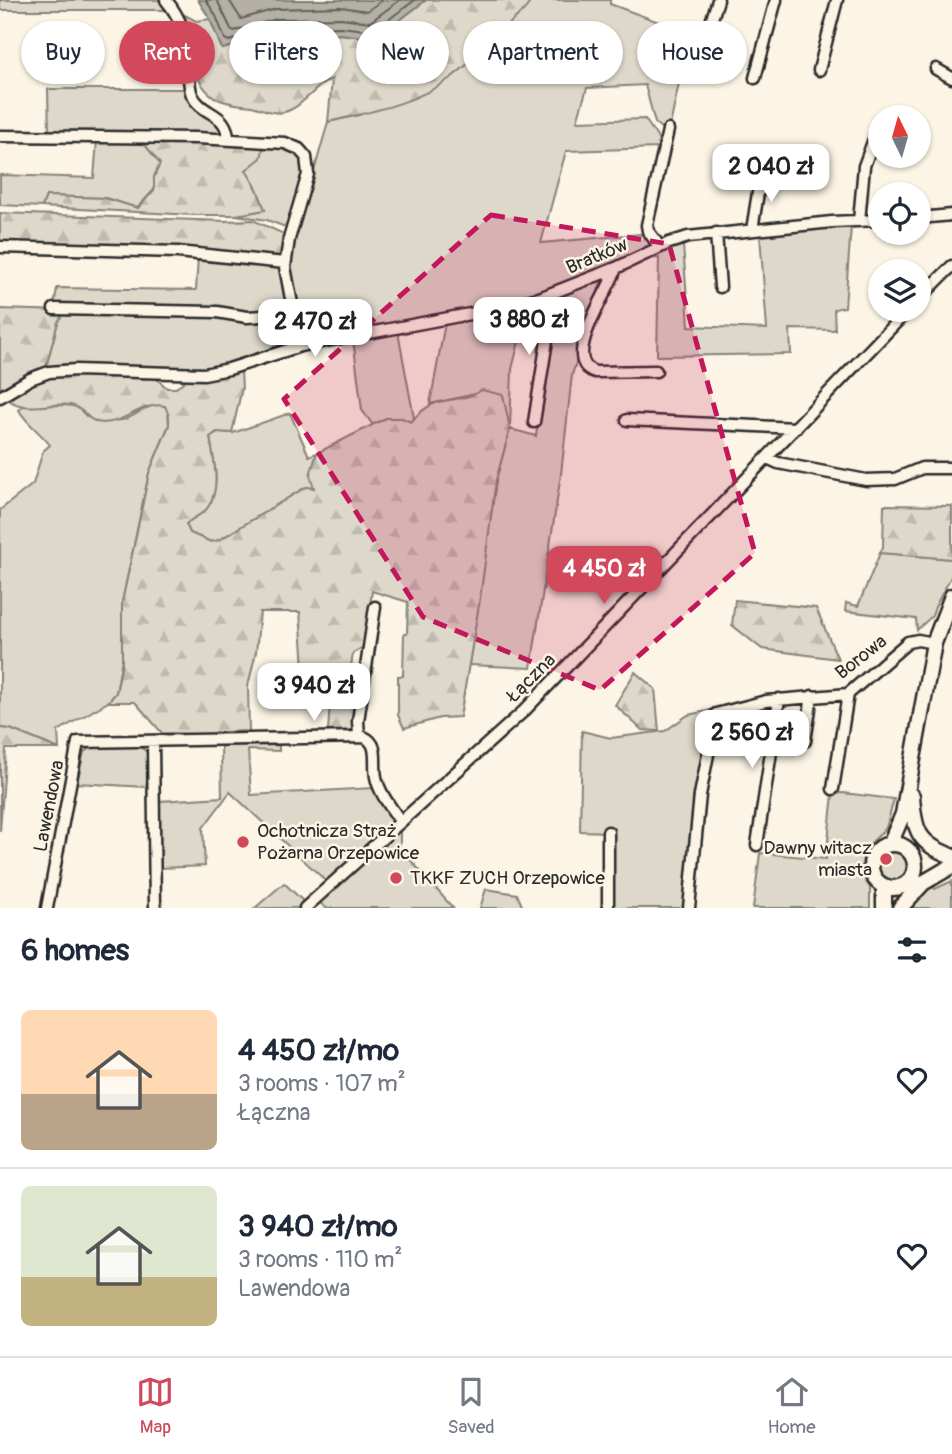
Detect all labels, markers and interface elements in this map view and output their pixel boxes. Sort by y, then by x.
chip: Buy [21,21,105,84]
chip: Rent [119,21,215,84]
chip: Filters [229,21,342,84]
chip: New [356,21,449,84]
chip: Apartment [463,21,623,84]
chip: House [637,21,747,84]
north arrow [868,105,931,168]
map controls [868,105,931,322]
pin: 2 040 zł [699,144,843,204]
text: 2 040 zł [728,152,814,181]
button: locate [868,182,931,245]
street label: Bratków [563,232,632,280]
button: layers [868,259,931,322]
pin: 3 880 zł [457,298,601,357]
pin: 2 470 zł [243,300,387,359]
text: 3 880 zł [489,305,569,334]
text: 2 470 zł [274,307,356,336]
pin: 4 450 zł [532,546,676,606]
text: 4 450 zł [563,554,645,583]
street label: Borowa [830,629,892,685]
street label: Łączna [501,648,561,708]
pin: 3 940 zł [242,664,386,723]
text: 3 940 zł [273,671,355,700]
pin: 2 560 zł [680,710,824,770]
text: 2 560 zł [711,718,793,747]
street label: Lawendowa [28,758,70,854]
place label: Ochotnicza Straż Pożarna Orzepowice [257,819,420,865]
marker: Ochotnicza Straż Pożarna Orzepowice [235,834,251,850]
place label: Dawny witacz miasta [764,836,872,882]
marker: Dawny witacz miasta [878,851,894,867]
place label: TKKF ZUCH Orzepowice [410,866,605,890]
marker: TKKF ZUCH Orzepowice [388,870,404,886]
icon: filters [893,931,931,969]
text: 6 homes [21,932,129,969]
text: 4 450 zł/mo [238,1032,399,1069]
icon: home [77,1038,161,1122]
icon: heart [893,1061,931,1099]
text: 3 rooms · 107 m² [238,1069,406,1098]
text: Łączna [238,1098,310,1127]
text: 3 940 zł/mo [238,1208,398,1245]
icon: home [77,1214,161,1298]
icon: heart [893,1237,931,1275]
text: 3 rooms · 110 m² [238,1245,402,1274]
text: Lawendowa [238,1274,350,1303]
tab: Map [136,1373,174,1439]
tab: Saved [447,1373,495,1439]
tab: Home [768,1373,816,1439]

